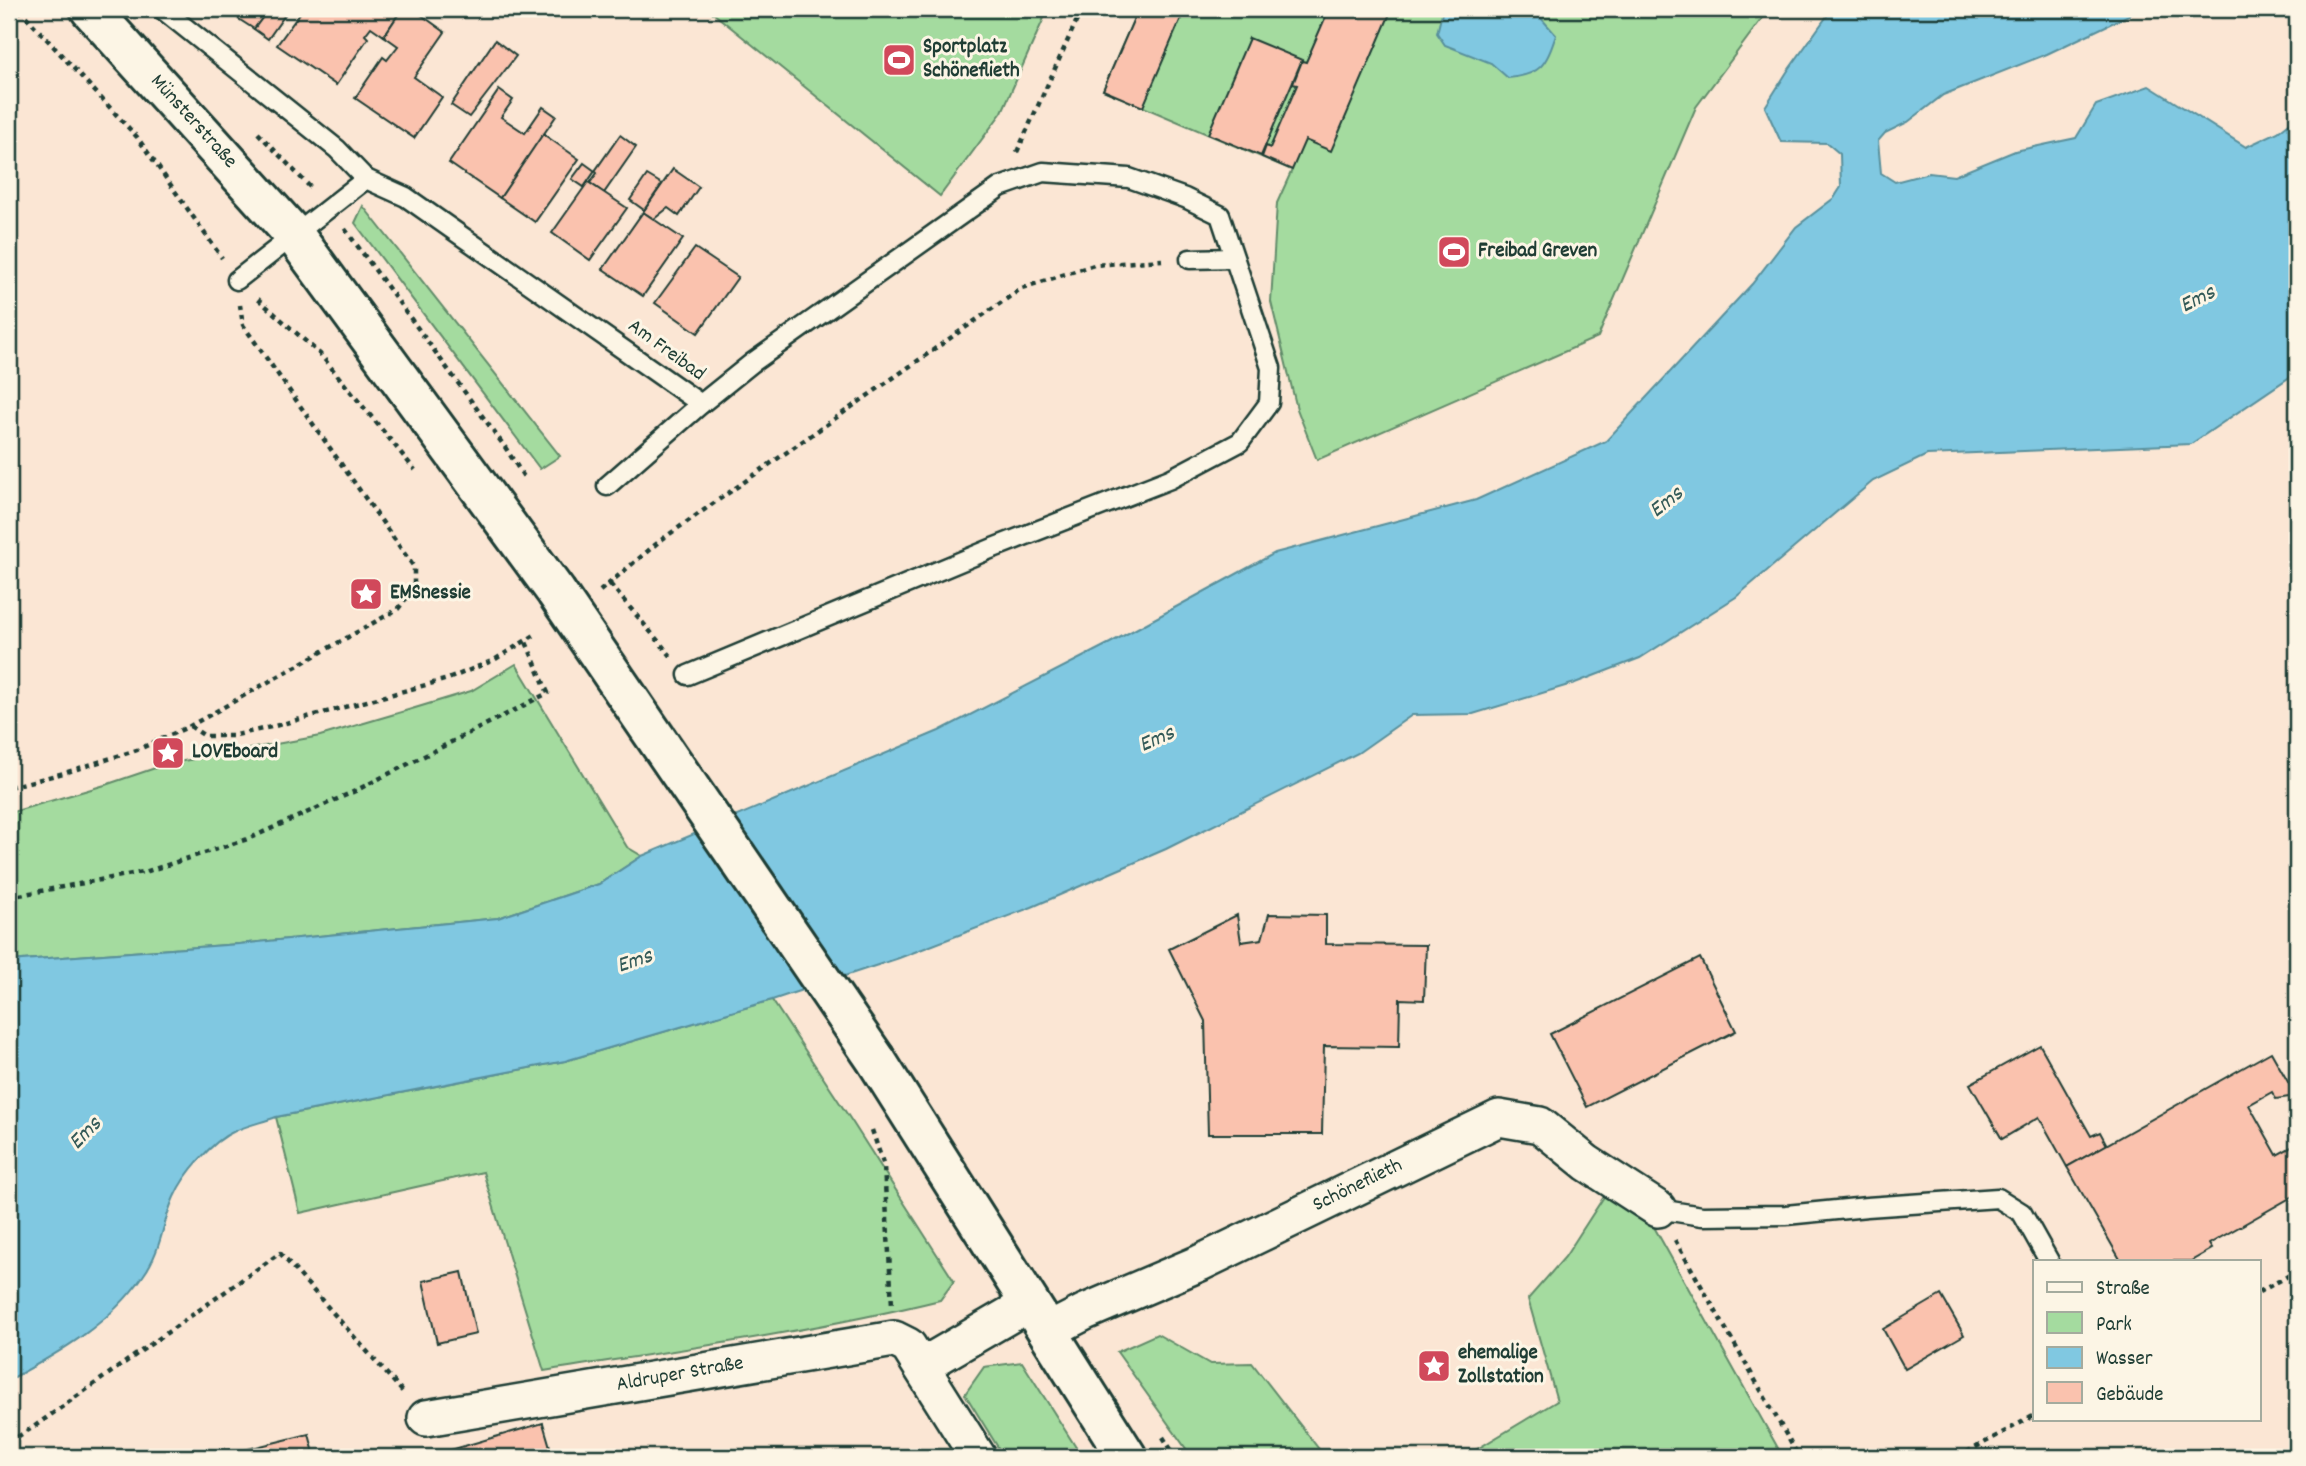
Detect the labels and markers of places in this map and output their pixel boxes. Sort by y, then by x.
place label: Sportplatz Schöneflieth [923,33,1020,87]
sports icon: Sportplatz Schöneflieth [880,41,918,79]
sports icon: Freibad Greven [1435,233,1473,271]
place label: Freibad Greven [1478,237,1597,267]
place icon: EMSnessie [347,575,385,613]
place label: EMSnessie [390,579,471,609]
place icon: LOVEboard [149,734,187,772]
place label: LOVEboard [192,738,278,768]
place label: ehemalige Zollstation [1458,1339,1544,1393]
place icon: ehemalige Zollstation [1415,1347,1453,1385]

